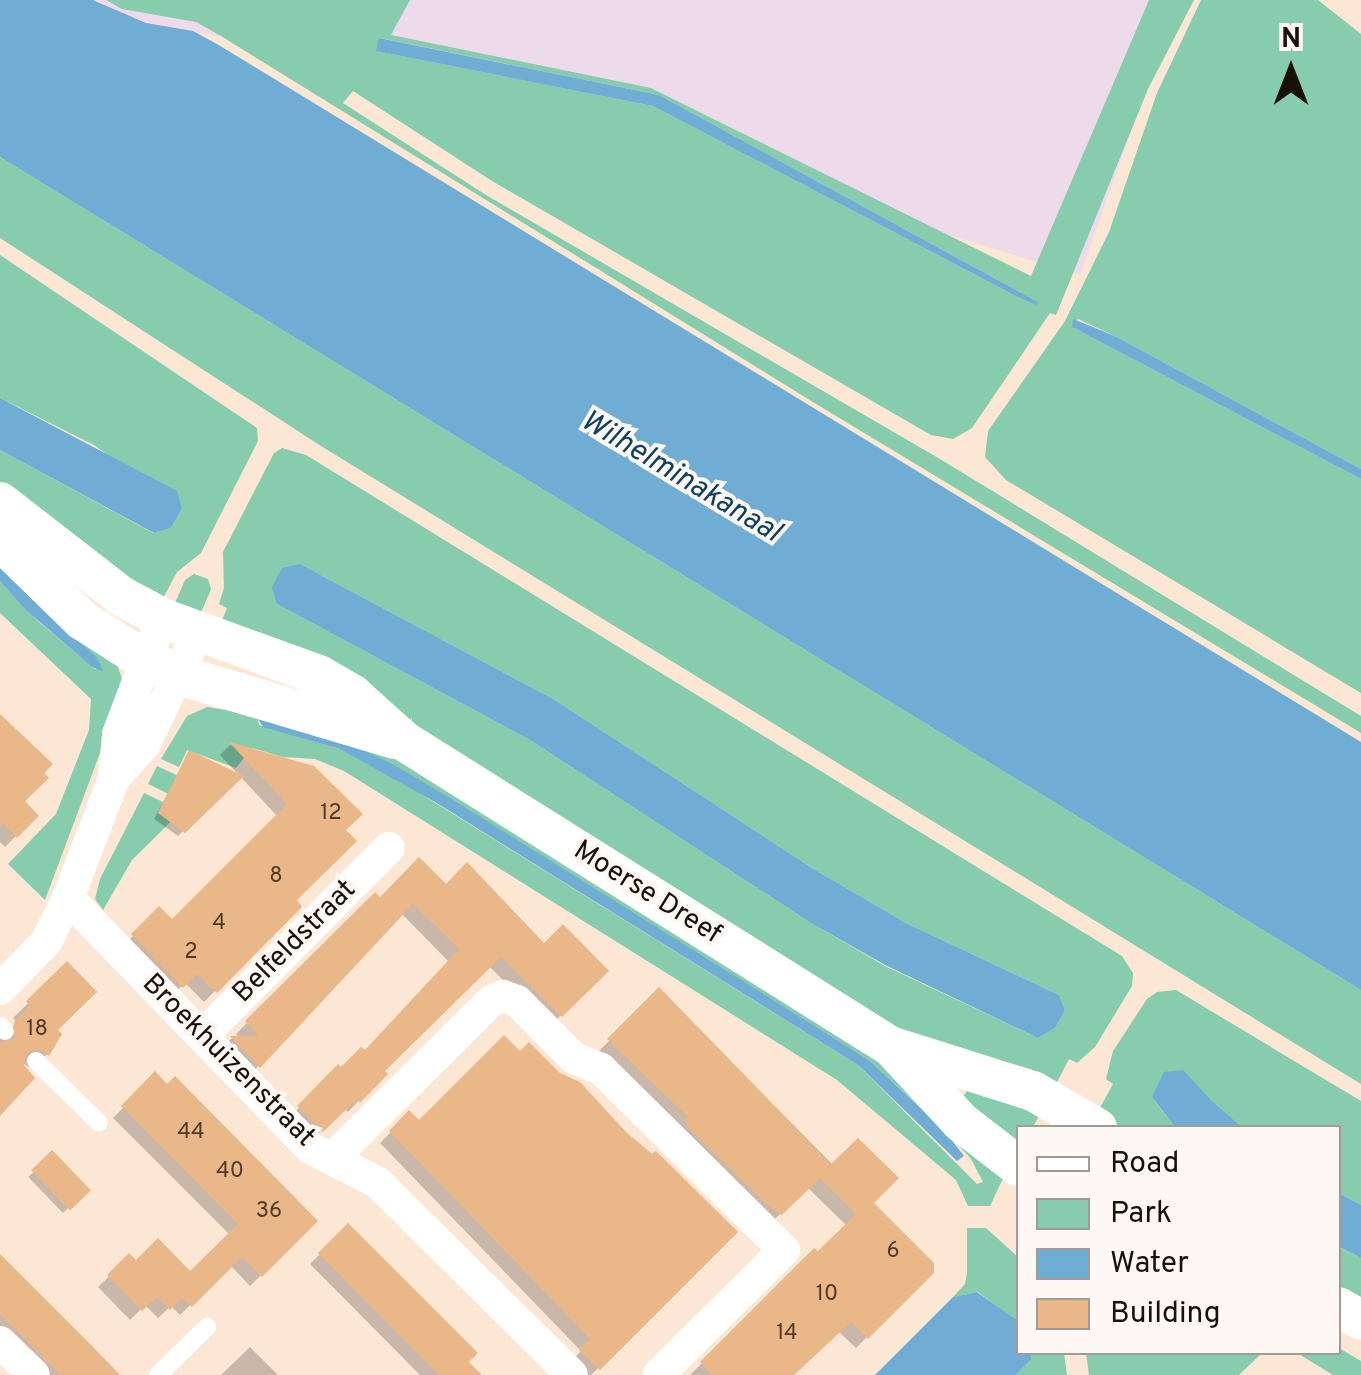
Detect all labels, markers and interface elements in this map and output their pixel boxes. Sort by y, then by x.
north arrow [1241,20,1341,120]
text: N [1281,22,1301,58]
water label: Wilhelminakanaal [573,404,787,552]
house number: 12 [320,801,342,827]
street label: Moerse Dreef [567,834,727,952]
house number: 8 [269,864,283,890]
street label: Belfeldstraat [226,873,364,1011]
house number: 4 [212,911,226,937]
house number: 2 [184,940,198,966]
street label: Broekhuizenstraat [135,968,321,1154]
house number: 18 [26,1017,48,1043]
house number: 44 [177,1120,205,1146]
legend [1016,1125,1341,1355]
text: Road [1110,1146,1179,1183]
house number: 40 [216,1159,244,1185]
text: Park [1110,1196,1172,1233]
house number: 36 [256,1199,282,1225]
house number: 6 [886,1239,900,1265]
text: Water [1110,1246,1189,1283]
house number: 10 [816,1282,838,1308]
text: Building [1110,1296,1221,1333]
house number: 14 [776,1321,798,1347]

